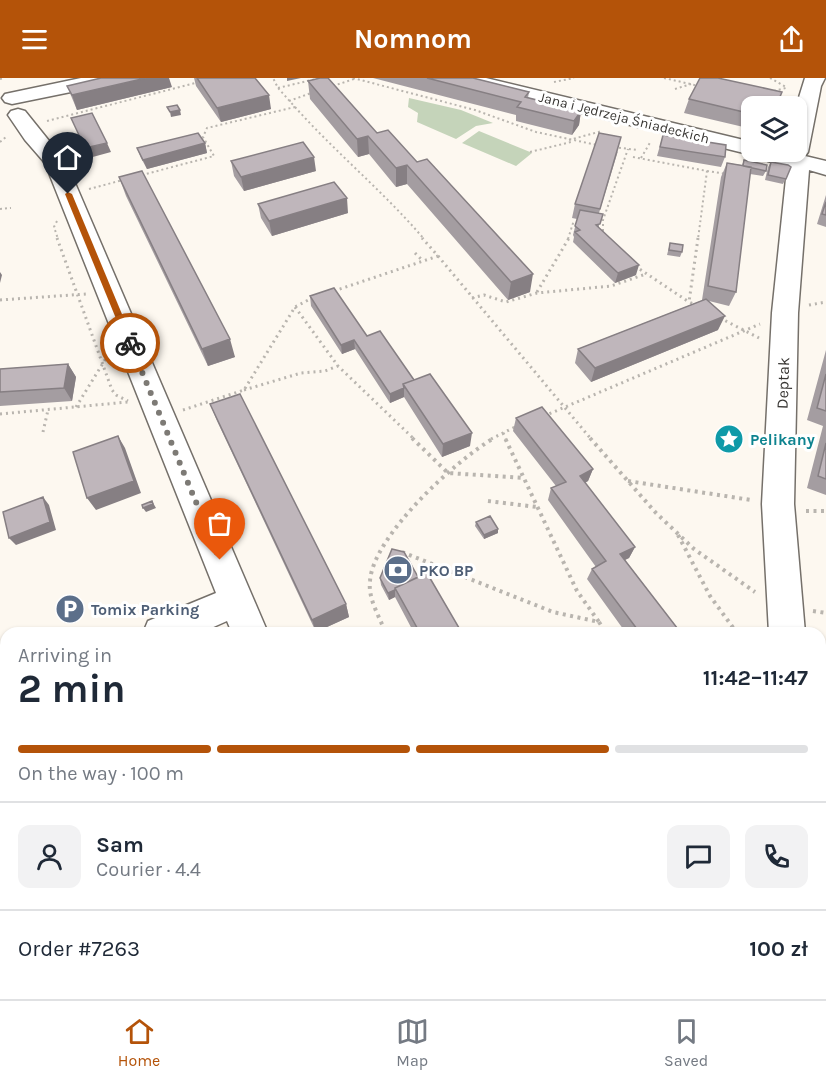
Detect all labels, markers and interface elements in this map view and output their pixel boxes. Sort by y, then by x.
icon: menu [18,23,51,56]
text: Nomnom [354,23,472,55]
icon: share [775,23,808,56]
street label: Jana i Jędrzeja Śniadeckich [537,89,711,147]
map controls [741,96,807,162]
button: layers [741,96,807,162]
pin [42,132,93,194]
icon: home [51,141,84,174]
courier [100,313,160,373]
icon: bike [114,327,147,360]
street label: Deptak [773,357,793,409]
place icon: Pelikany [713,423,745,455]
place label: Pelikany [750,430,815,449]
pin [194,498,245,560]
icon: bag [203,507,236,540]
bank icon: PKO BP [382,554,414,586]
place label: PKO BP [419,561,473,580]
parking icon: Tomix Parking [54,593,86,625]
place label: Tomix Parking [91,600,199,619]
text: Arriving in [18,644,112,667]
text: 11:42–11:47 [703,665,808,691]
text: 2 min [18,666,126,712]
text: On the way · 100 m [18,762,184,785]
button: person [18,825,81,888]
button: chat [667,825,730,888]
button: phone [745,825,808,888]
text: Sam [96,832,144,858]
text: Courier · 4.4 [96,858,201,881]
text: Order #7263 [18,936,140,962]
text: 100 zł [749,936,808,962]
tab: Home [118,1015,160,1070]
tab: Map [396,1015,429,1070]
tab: Saved [664,1015,708,1070]

